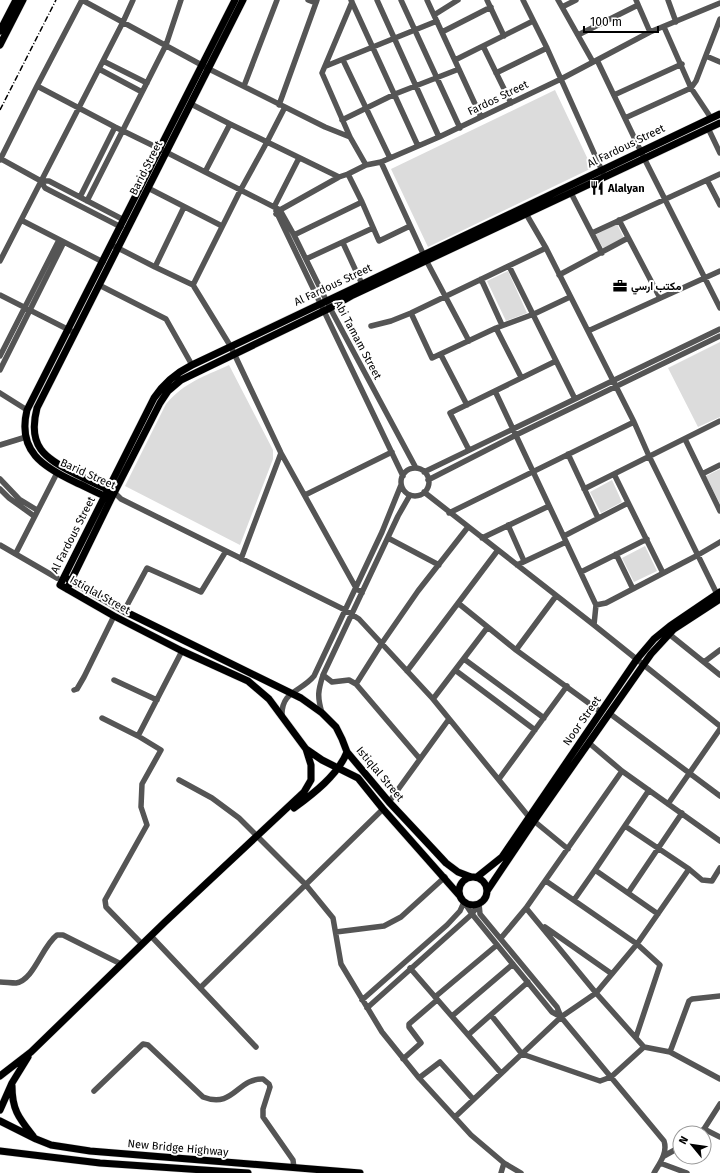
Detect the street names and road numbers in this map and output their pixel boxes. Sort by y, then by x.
street label: Fardos Street [466,78,530,118]
street label: Al Fardous Street [585,122,667,170]
street label: Barid Street [127,139,165,197]
street label: Al Fardous Street [292,261,374,309]
street label: Abi Tamam Street [332,298,384,382]
street label: Barid Street [58,456,118,492]
street label: Al Fardous Street [48,494,98,576]
street label: Istiqlal Street [68,573,132,617]
street label: Noor Street [560,694,604,748]
street label: Istiqlal Street [353,744,407,804]
street label: New Bridge Highway [127,1137,230,1159]

